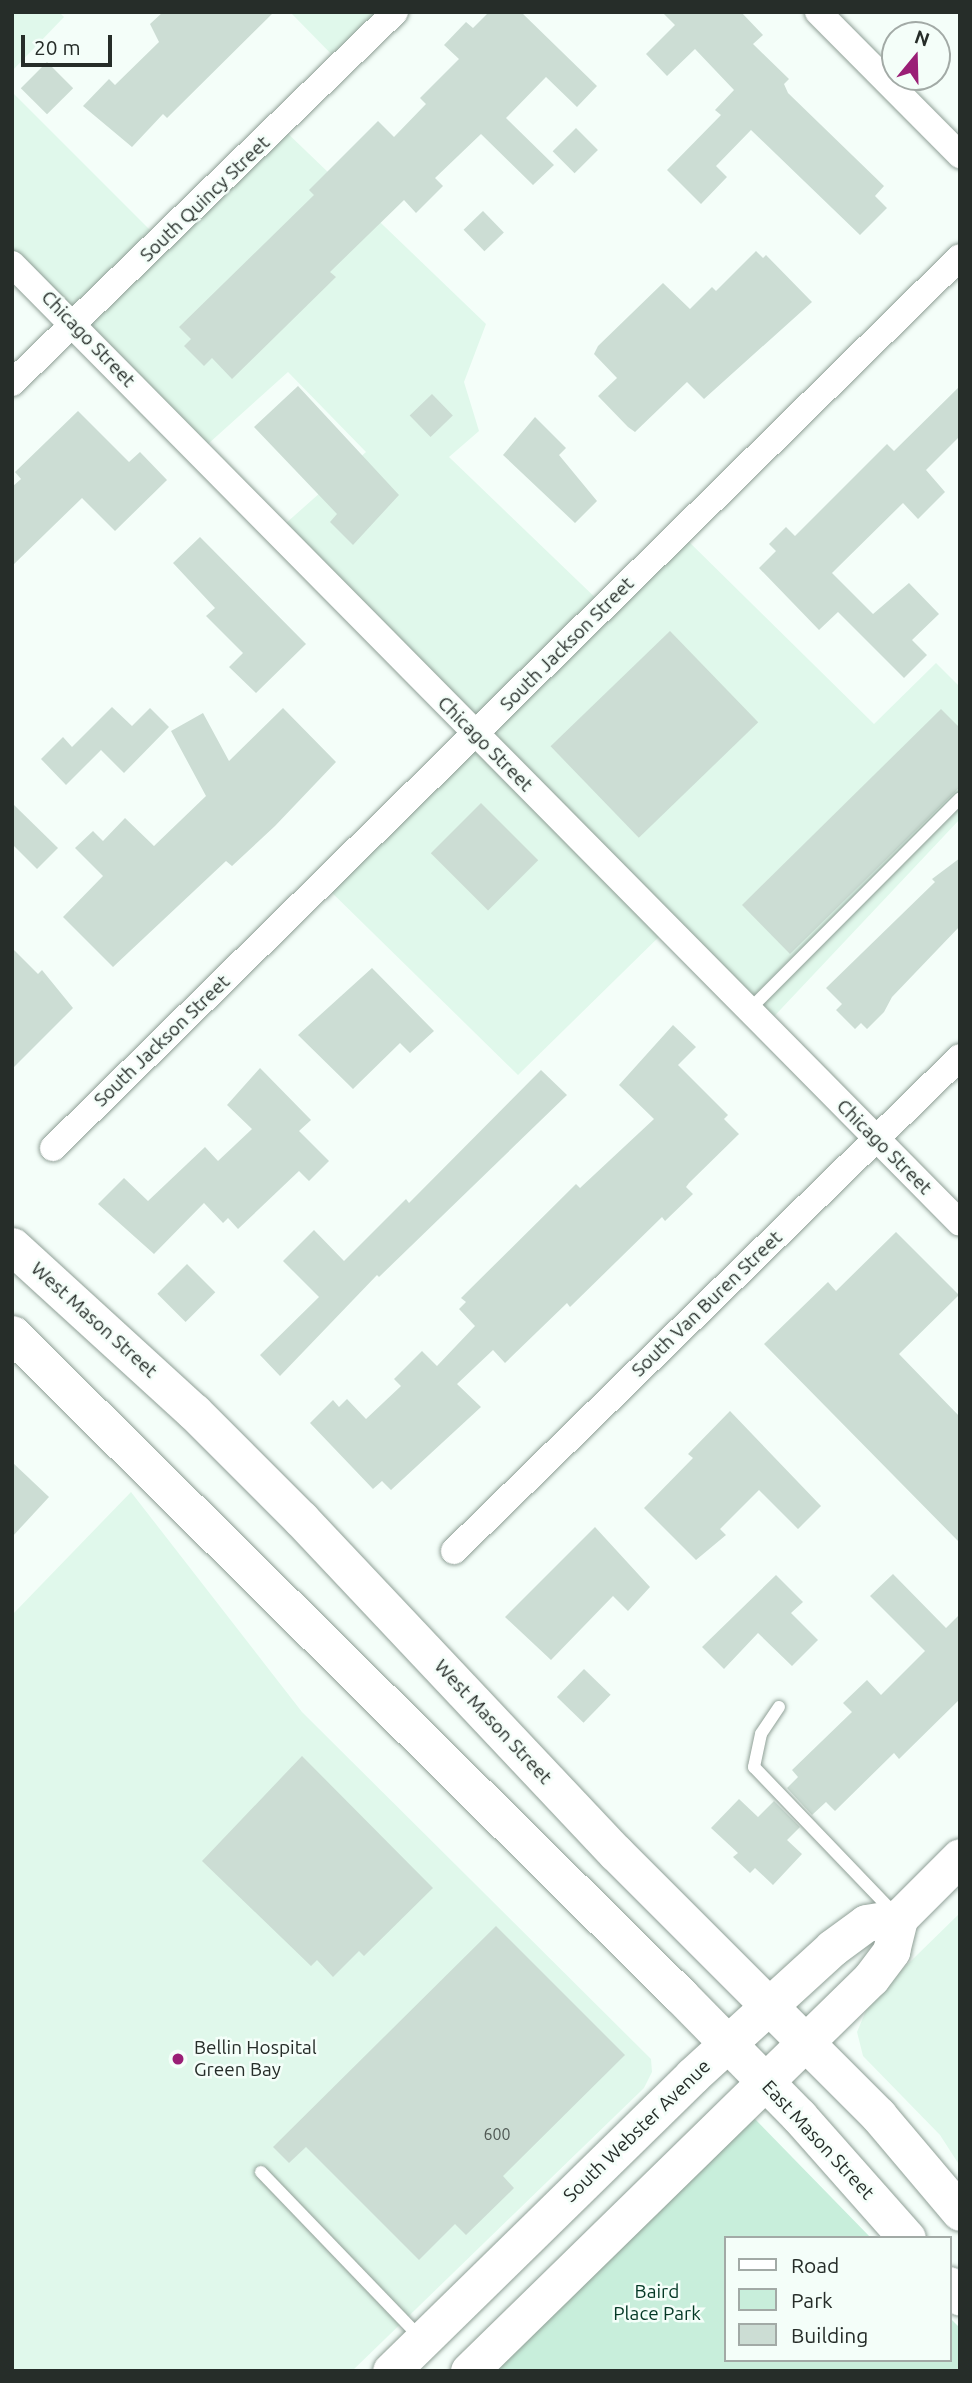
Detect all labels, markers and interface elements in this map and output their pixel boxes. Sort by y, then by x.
scale bar [24,21,116,65]
north arrow [881,21,951,91]
text: N [912,25,932,51]
text: 20 m [34,35,81,59]
street label: South Quincy Street [135,131,275,267]
street label: Chicago Street [36,286,140,392]
street label: South Jackson Street [495,572,639,716]
street label: Chicago Street [433,692,537,796]
street label: South Jackson Street [89,970,235,1112]
street label: Chicago Street [832,1095,936,1199]
street label: South Van Buren Street [627,1226,787,1382]
street label: West Mason Street [26,1257,162,1383]
street label: West Mason Street [430,1655,556,1789]
place label: Bellin Hospital Green Bay [194,2037,317,2081]
marker: Bellin Hospital Green Bay [168,2049,188,2069]
street label: South Webster Avenue [559,2055,715,2207]
street label: East Mason Street [757,2076,879,2204]
house number: 600 [483,2124,511,2144]
legend [724,2236,951,2362]
text: Road [791,2253,839,2277]
park label: Baird Place Park [613,2281,701,2325]
text: Park [791,2288,833,2312]
text: Building [791,2323,868,2347]

